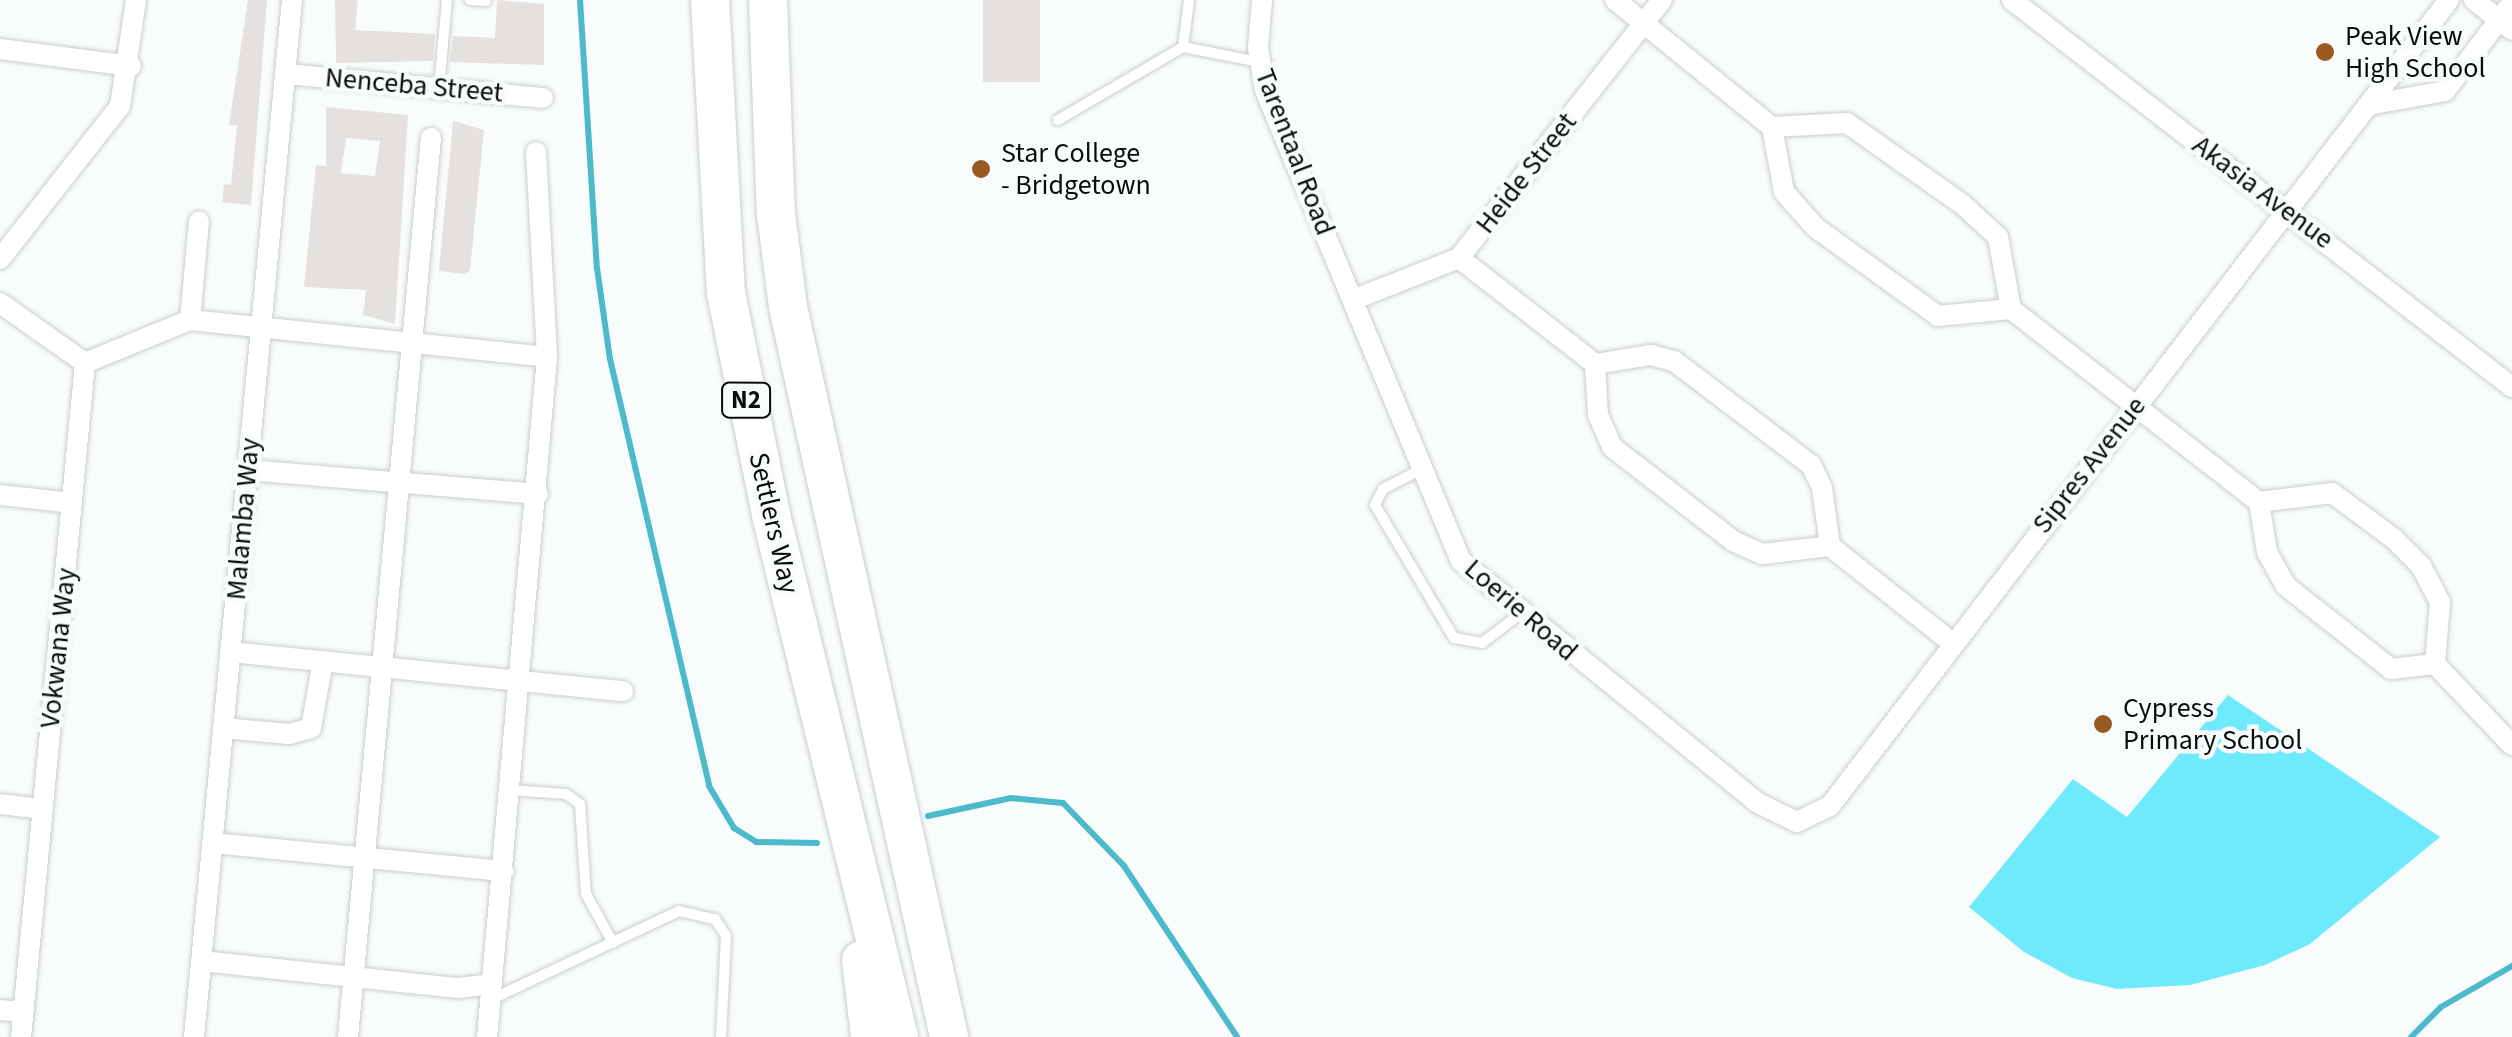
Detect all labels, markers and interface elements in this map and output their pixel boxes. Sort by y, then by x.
place label: Peak View High School [2345,19,2486,85]
marker: Peak View High School [2314,41,2336,63]
street label: Nenceba Street [324,60,504,110]
street label: Tarentaal Road [1248,64,1342,240]
street label: Heide Street [1468,106,1584,240]
street label: Akasia Avenue [2186,128,2340,256]
place label: Star College - Bridgetown [1001,136,1151,202]
marker: Star College - Bridgetown [970,158,992,180]
road number: N2 [721,380,771,420]
street label: Sipres Avenue [2025,390,2153,540]
street label: Malamba Way [219,437,267,601]
street label: Settlers Way [741,449,807,597]
street label: Loerie Road [1458,552,1584,668]
street label: Vokwana Way [33,566,83,730]
place label: Cypress Primary School [2123,691,2302,757]
marker: Cypress Primary School [2092,713,2114,735]

